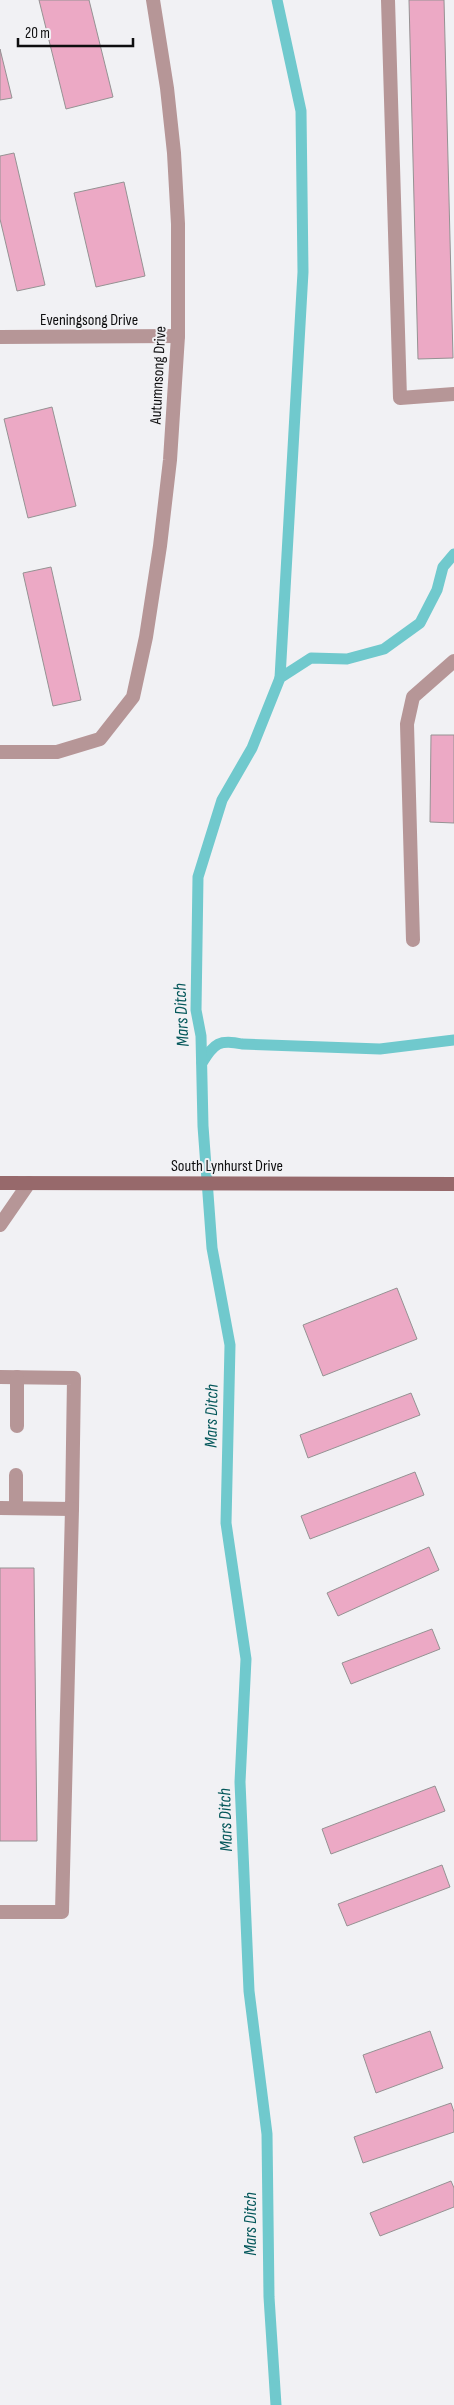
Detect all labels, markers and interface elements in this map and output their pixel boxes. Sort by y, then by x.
scale bar [18,15,132,47]
text: 20 m [25,24,50,43]
street label: Eveningsong Drive [40,311,138,330]
street label: Autumnsong Drive [146,325,171,426]
water label: Mars Ditch [169,982,194,1047]
street label: South Lynhurst Drive [171,1157,283,1176]
water label: Mars Ditch [200,1384,223,1448]
water label: Mars Ditch [214,1787,237,1852]
water label: Mars Ditch [240,2192,261,2256]

